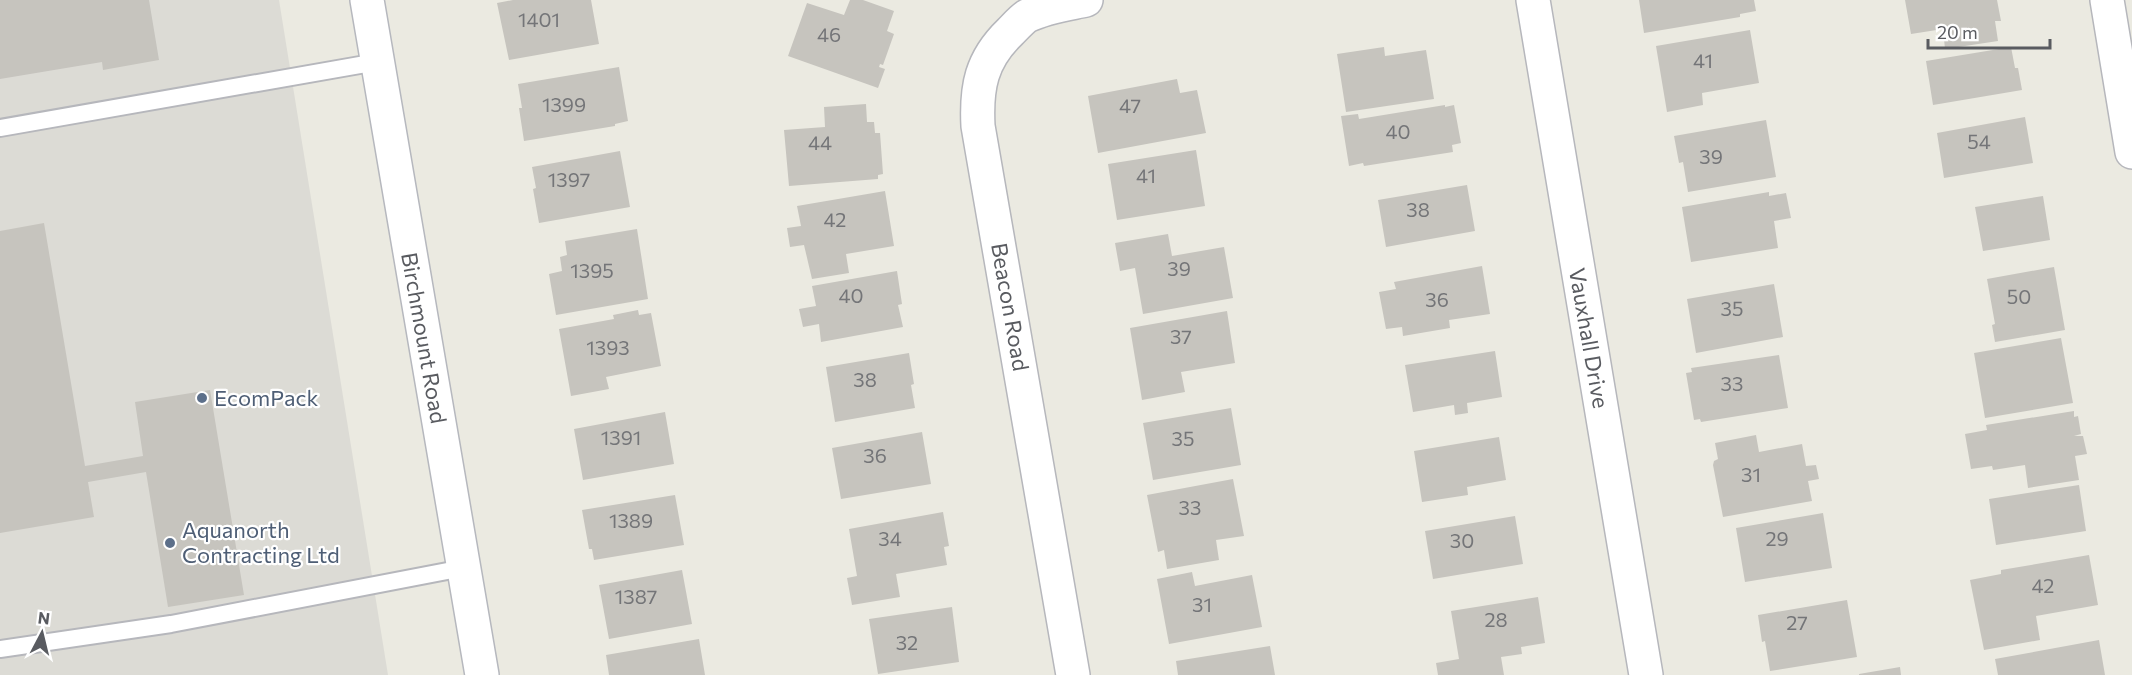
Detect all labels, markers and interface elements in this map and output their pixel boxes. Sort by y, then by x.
house number: 1401 [518,7,560,31]
scale bar [1928,12,2050,50]
text: 20 m [1937,21,1978,43]
house number: 46 [817,22,841,46]
house number: 41 [1693,48,1713,72]
house number: 1399 [542,92,586,116]
house number: 47 [1119,93,1141,117]
house number: 40 [1385,119,1411,143]
house number: 54 [1967,129,1991,153]
house number: 44 [808,130,832,154]
house number: 39 [1699,144,1723,168]
house number: 41 [1136,163,1156,187]
house number: 1397 [548,167,590,191]
house number: 38 [1406,197,1430,221]
house number: 42 [824,207,846,231]
street label: Beacon Road [986,241,1035,373]
street label: Birchmount Road [396,250,453,426]
house number: 39 [1167,256,1191,280]
house number: 1395 [570,258,614,282]
street label: Vauxhall Drive [1564,266,1615,410]
house number: 40 [838,283,864,307]
house number: 50 [2007,284,2031,308]
house number: 36 [1425,287,1449,311]
house number: 35 [1721,296,1743,320]
house number: 37 [1170,324,1192,348]
house number: 1393 [586,335,630,359]
house number: 38 [853,367,877,391]
house number: 33 [1721,371,1743,395]
place label: EcomPack [214,384,318,411]
marker: EcomPack [195,391,209,405]
house number: 1391 [601,425,641,449]
house number: 35 [1172,426,1194,450]
house number: 36 [863,443,887,467]
house number: 31 [1741,462,1761,486]
house number: 33 [1179,495,1201,519]
house number: 1389 [609,508,653,532]
place label: Aquanorth Contracting Ltd [182,516,340,568]
house number: 34 [878,526,902,550]
house number: 29 [1765,526,1789,550]
house number: 30 [1450,528,1474,552]
marker: Aquanorth Contracting Ltd [163,536,177,550]
house number: 42 [2032,573,2054,597]
house number: 1387 [615,584,657,608]
house number: 31 [1192,592,1212,616]
north arrow [12,603,72,663]
text: N [37,607,51,628]
house number: 28 [1484,607,1508,631]
house number: 27 [1786,610,1808,634]
house number: 32 [896,630,918,654]

